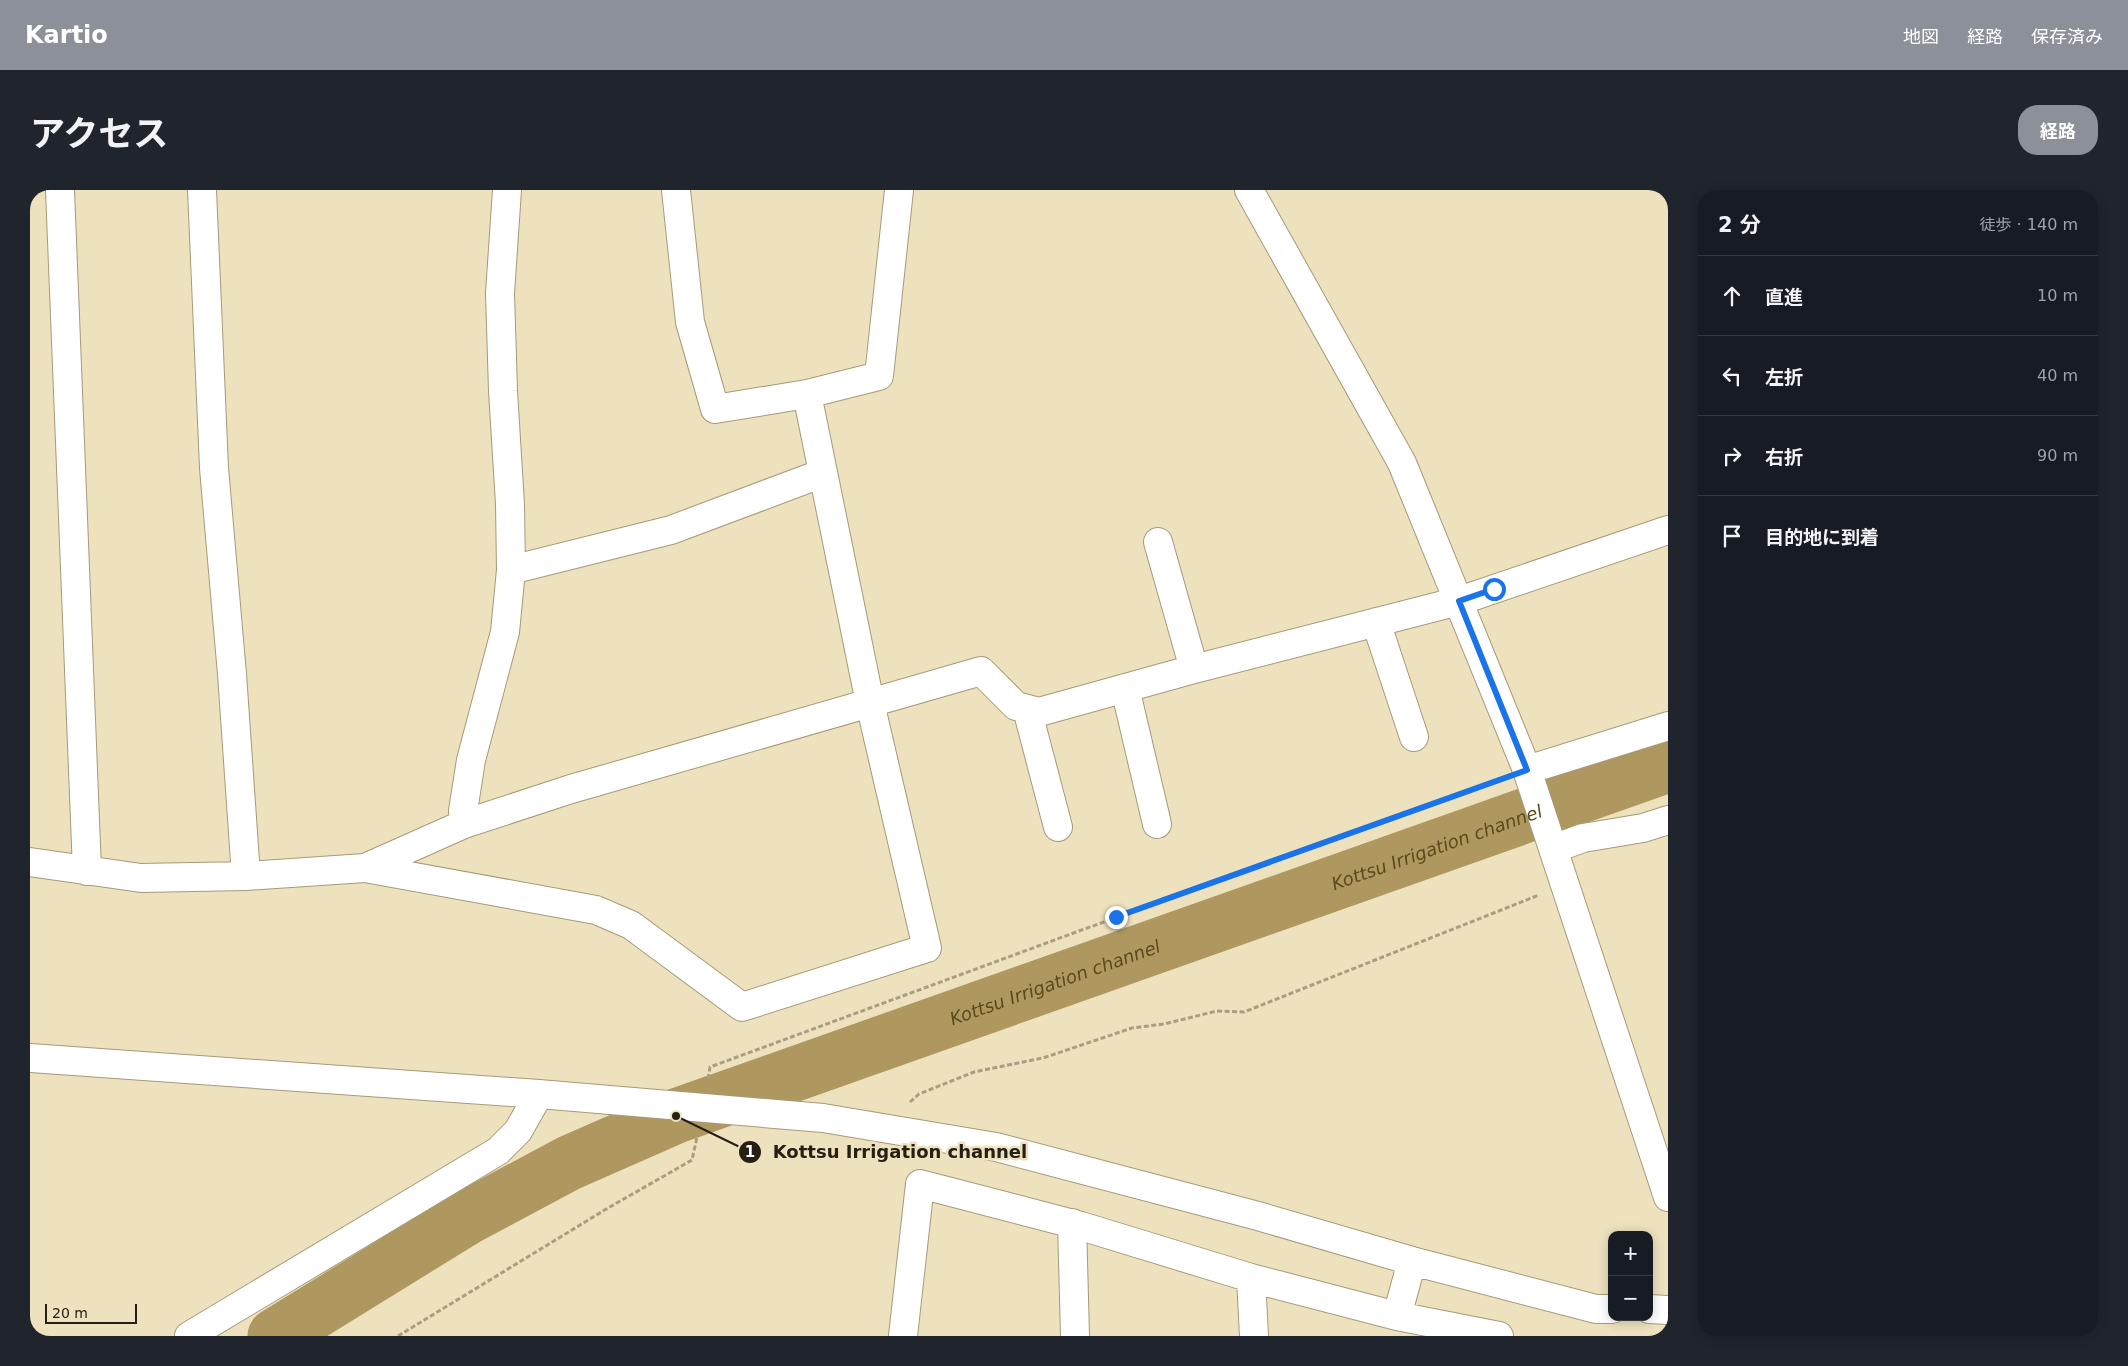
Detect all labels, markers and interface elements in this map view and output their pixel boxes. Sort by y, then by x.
text: Kartio [25,21,108,49]
text: 地図 [1903,26,1939,47]
text: 経路 [1967,26,2003,47]
text: 保存済み [2031,26,2103,47]
button: 経路 [2018,105,2098,155]
text: アクセス [30,114,168,154]
text: 2 分 [1718,213,1761,237]
text: 徒歩 · 140 m [1980,215,2078,234]
icon: ahead [1718,282,1746,310]
text: 直進 [1765,286,1803,308]
text: 10 m [2037,286,2078,305]
icon: left [1718,362,1746,390]
text: 左折 [1765,366,1803,388]
text: 40 m [2037,366,2078,385]
icon: right [1718,442,1746,470]
text: 右折 [1765,446,1803,468]
text: 90 m [2037,446,2078,465]
icon: arrive [1718,522,1746,550]
text: 目的地に到着 [1765,526,1879,548]
route start [1483,578,1506,601]
water label: Kottsu Irrigation channel [1328,800,1545,894]
route end [1105,906,1128,929]
water label: Kottsu Irrigation channel [947,935,1163,1029]
callout: Kottsu Irrigation channel [738,1135,1037,1168]
text: Kottsu Irrigation channel [773,1141,1027,1162]
text: 1 [745,1143,755,1161]
map controls [1608,1231,1653,1321]
button: + [1608,1231,1653,1276]
button: − [1608,1276,1653,1321]
scale bar [45,1301,138,1324]
text: 20 m [52,1305,88,1321]

